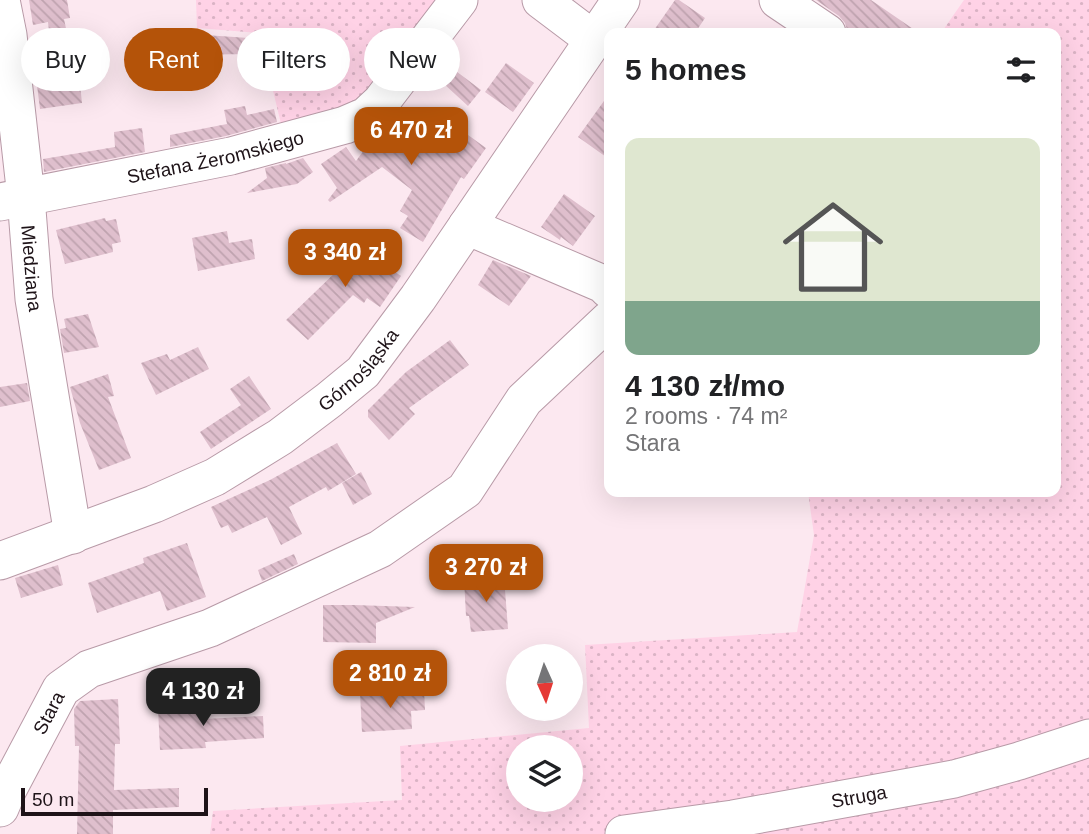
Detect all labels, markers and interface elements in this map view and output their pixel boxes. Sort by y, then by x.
chip: Buy [21,28,110,91]
chip: Rent [124,28,223,91]
chip: Filters [237,28,350,91]
chip: New [364,28,460,91]
icon: filters [1002,51,1040,89]
text: 5 homes [625,53,747,86]
pin: 6 470 zł [339,108,483,167]
text: 6 470 zł [370,117,452,143]
street label: Stefana Żeromskiego [125,126,306,187]
icon: home [770,184,896,310]
street label: Miedziana [18,224,46,313]
pin: 3 340 zł [273,230,417,289]
text: 3 340 zł [304,239,386,265]
street label: Górnośląska [314,324,403,415]
text: 4 130 zł/mo [625,369,785,402]
text: 2 rooms · 74 m² [625,403,787,429]
text: Stara [625,430,680,456]
pin: 3 270 zł [414,544,558,604]
text: 3 270 zł [445,554,527,580]
north arrow [506,644,583,721]
map controls [506,644,583,812]
pin: 2 810 zł [318,650,462,710]
text: 2 810 zł [349,660,431,686]
pin: 4 130 zł [131,668,275,728]
text: 4 130 zł [162,678,244,704]
street label: Stara [29,687,69,738]
button: layers [506,735,583,812]
street label: Struga [829,781,889,812]
scale bar [21,785,208,817]
text: 50 m [32,789,74,810]

